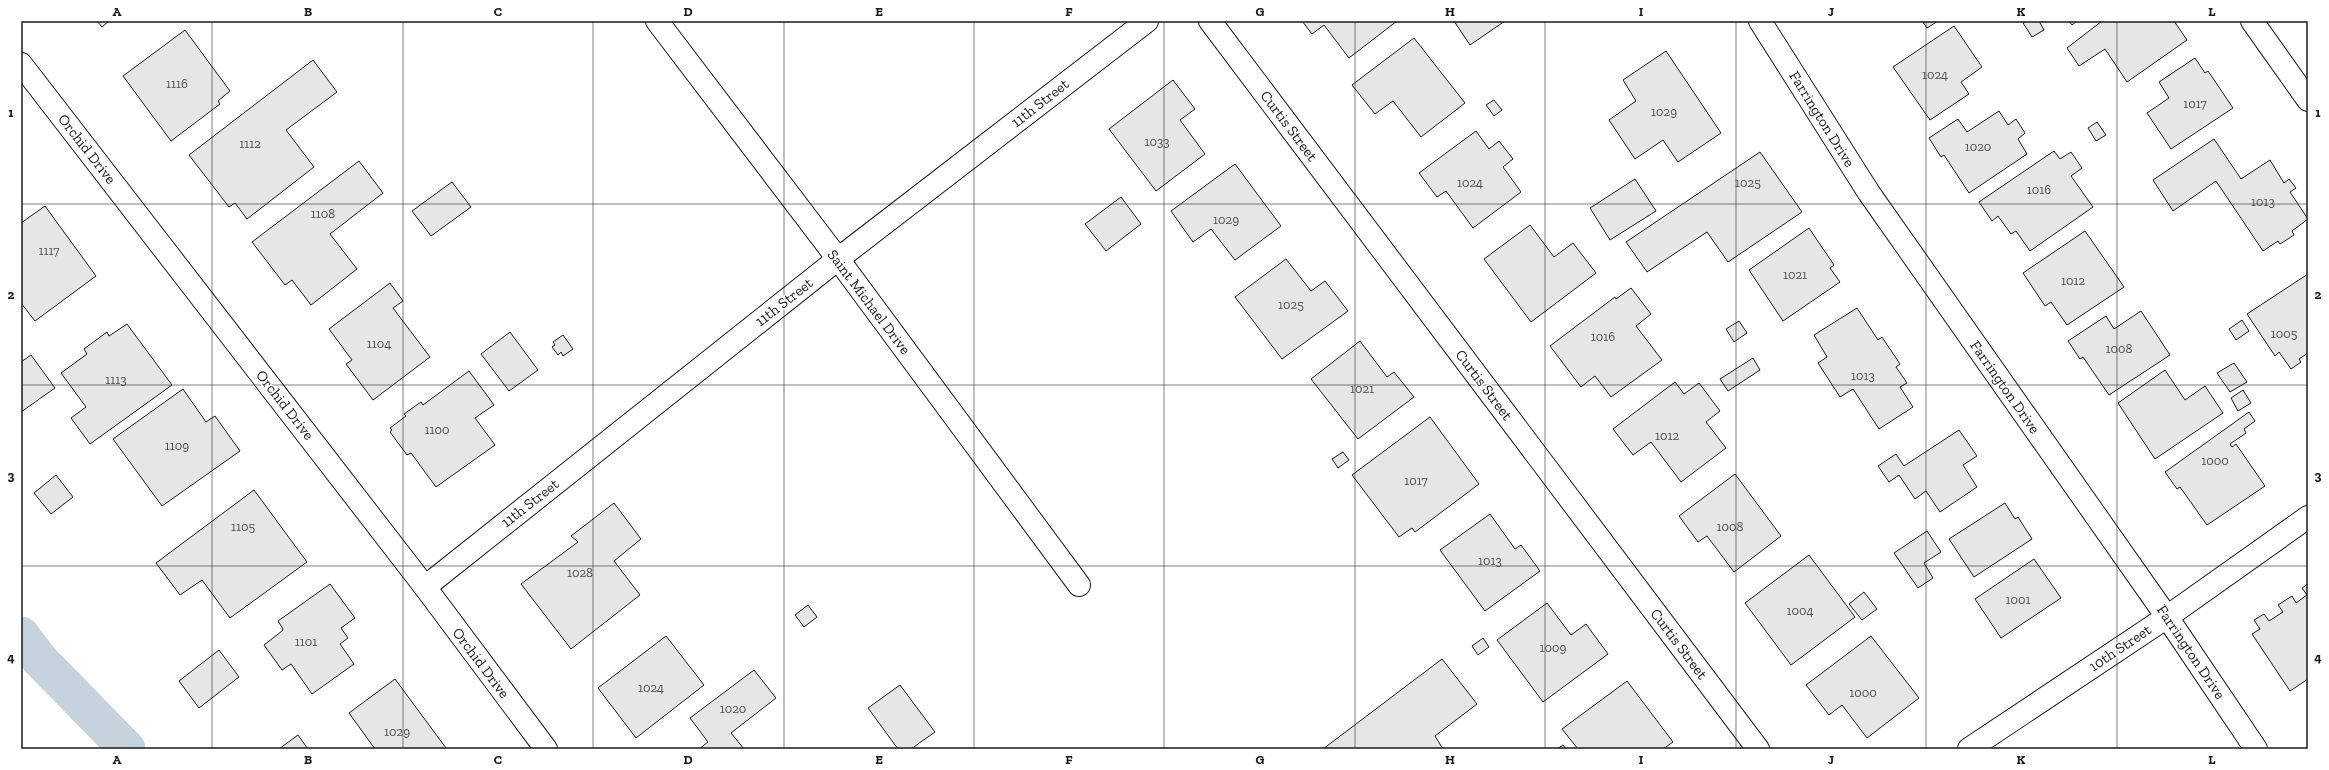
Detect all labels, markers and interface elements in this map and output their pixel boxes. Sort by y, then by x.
text: A [113,4,122,19]
text: B [304,4,312,19]
text: C [494,4,502,19]
text: D [683,4,693,19]
text: E [875,4,883,19]
text: F [1065,4,1073,19]
text: G [1256,4,1265,19]
text: H [1445,4,1455,19]
text: I [1639,4,1644,19]
text: J [1828,4,1834,19]
text: K [2017,4,2026,19]
text: L [2208,4,2216,19]
house number: 1024 [1922,67,1948,82]
street label: Farrington Drive [1785,68,1859,170]
street label: 11th Street [1008,75,1073,131]
house number: 1116 [166,76,188,91]
street label: Curtis Street [1257,87,1322,165]
house number: 1017 [2183,96,2207,111]
house number: 1029 [1651,104,1677,119]
text: 1 [8,105,14,120]
text: 1 [2315,105,2321,120]
street label: Orchid Drive [54,110,120,188]
house number: 1033 [1144,134,1170,149]
house number: 1112 [239,136,261,151]
house number: 1020 [1965,139,1991,154]
house number: 1024 [1457,175,1483,190]
house number: 1025 [1735,175,1761,190]
house number: 1016 [2027,182,2051,197]
house number: 1013 [2251,194,2275,209]
house number: 1108 [311,206,335,221]
house number: 1029 [1213,212,1239,227]
house number: 1117 [39,243,59,258]
street label: Saint Michael Drive [824,246,914,358]
house number: 1021 [1783,267,1807,282]
house number: 1012 [2061,273,2085,288]
street label: 11th Street [752,274,817,330]
text: 2 [8,287,15,302]
text: 2 [2315,287,2322,302]
house number: 1025 [1278,297,1304,312]
house number: 1005 [2271,326,2298,341]
house number: 1016 [1591,329,1615,344]
house number: 1104 [367,336,391,351]
street label: Farrington Drive [1966,337,2044,437]
house number: 1008 [2106,341,2132,356]
street label: Curtis Street [1452,346,1517,424]
street label: Orchid Drive [252,366,318,444]
house number: 1013 [1851,368,1875,383]
house number: 1113 [105,372,127,387]
house number: 1021 [1350,381,1374,396]
house number: 1100 [425,422,450,437]
house number: 1012 [1655,428,1679,443]
house number: 1109 [165,438,189,453]
house number: 1000 [2201,453,2229,468]
text: 3 [8,468,15,483]
text: 3 [2315,468,2322,483]
house number: 1017 [1404,473,1428,488]
street label: 11th Street [498,475,563,531]
house number: 1105 [231,519,255,534]
house number: 1008 [1717,519,1743,534]
house number: 1013 [1478,553,1502,568]
house number: 1028 [567,565,593,580]
house number: 1001 [2006,592,2031,607]
street label: Farrington Drive [2153,602,2229,702]
house number: 1004 [1787,603,1814,618]
street label: Curtis Street [1647,605,1712,683]
street label: 10th Street [2085,620,2155,675]
street label: Orchid Drive [449,624,513,702]
house number: 1101 [295,634,317,649]
house number: 1009 [1540,640,1567,655]
text: 4 [7,650,15,665]
text: 4 [2314,650,2322,665]
house number: 1024 [638,680,664,695]
house number: 1000 [1849,685,1877,700]
house number: 1020 [720,701,746,716]
house number: 1029 [384,724,410,739]
text: A [113,752,122,767]
text: B [304,752,312,767]
text: C [494,752,502,767]
text: D [683,752,693,767]
text: E [875,752,883,767]
text: F [1065,752,1073,767]
text: G [1256,752,1265,767]
text: H [1445,752,1455,767]
text: I [1639,752,1644,767]
text: J [1828,752,1834,767]
text: K [2017,752,2026,767]
text: L [2208,752,2216,767]

